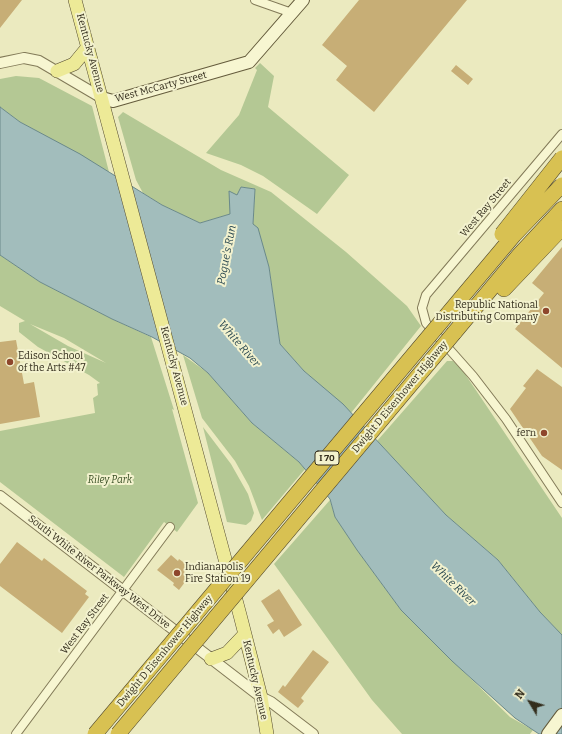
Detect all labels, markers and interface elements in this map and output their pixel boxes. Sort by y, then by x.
street label: Kentucky Avenue [74,12,106,94]
street label: West McCarty Street [114,69,208,105]
street label: West Ray Street [458,176,514,240]
water label: Pogue's Run [215,224,239,286]
place label: Republic National Distributing Company [436,299,538,322]
marker: Republic National Distributing Company [541,306,551,316]
water label: White River [215,318,263,370]
street label: Kentucky Avenue [158,325,190,407]
street label: Dwight D Eisenhower Highway [350,339,450,455]
place label: Edison School of the Arts #47 [18,350,85,374]
marker: Edison School of the Arts #47 [5,357,15,367]
place label: fern [517,427,536,439]
marker: fern [539,428,549,438]
road number: I 70 [315,451,339,465]
park label: Riley Park [88,474,132,486]
street label: South White River Parkway West Drive [25,513,173,631]
water label: White River [428,559,478,609]
place label: Indianapolis Fire Station 19 [185,561,251,584]
marker: Indianapolis Fire Station 19 [172,568,182,578]
street label: West Ray Street [58,591,112,657]
street label: Dwight D Eisenhower Highway [115,593,215,709]
street label: Kentucky Avenue [240,639,270,721]
north arrow [510,682,550,722]
text: N [512,687,528,702]

